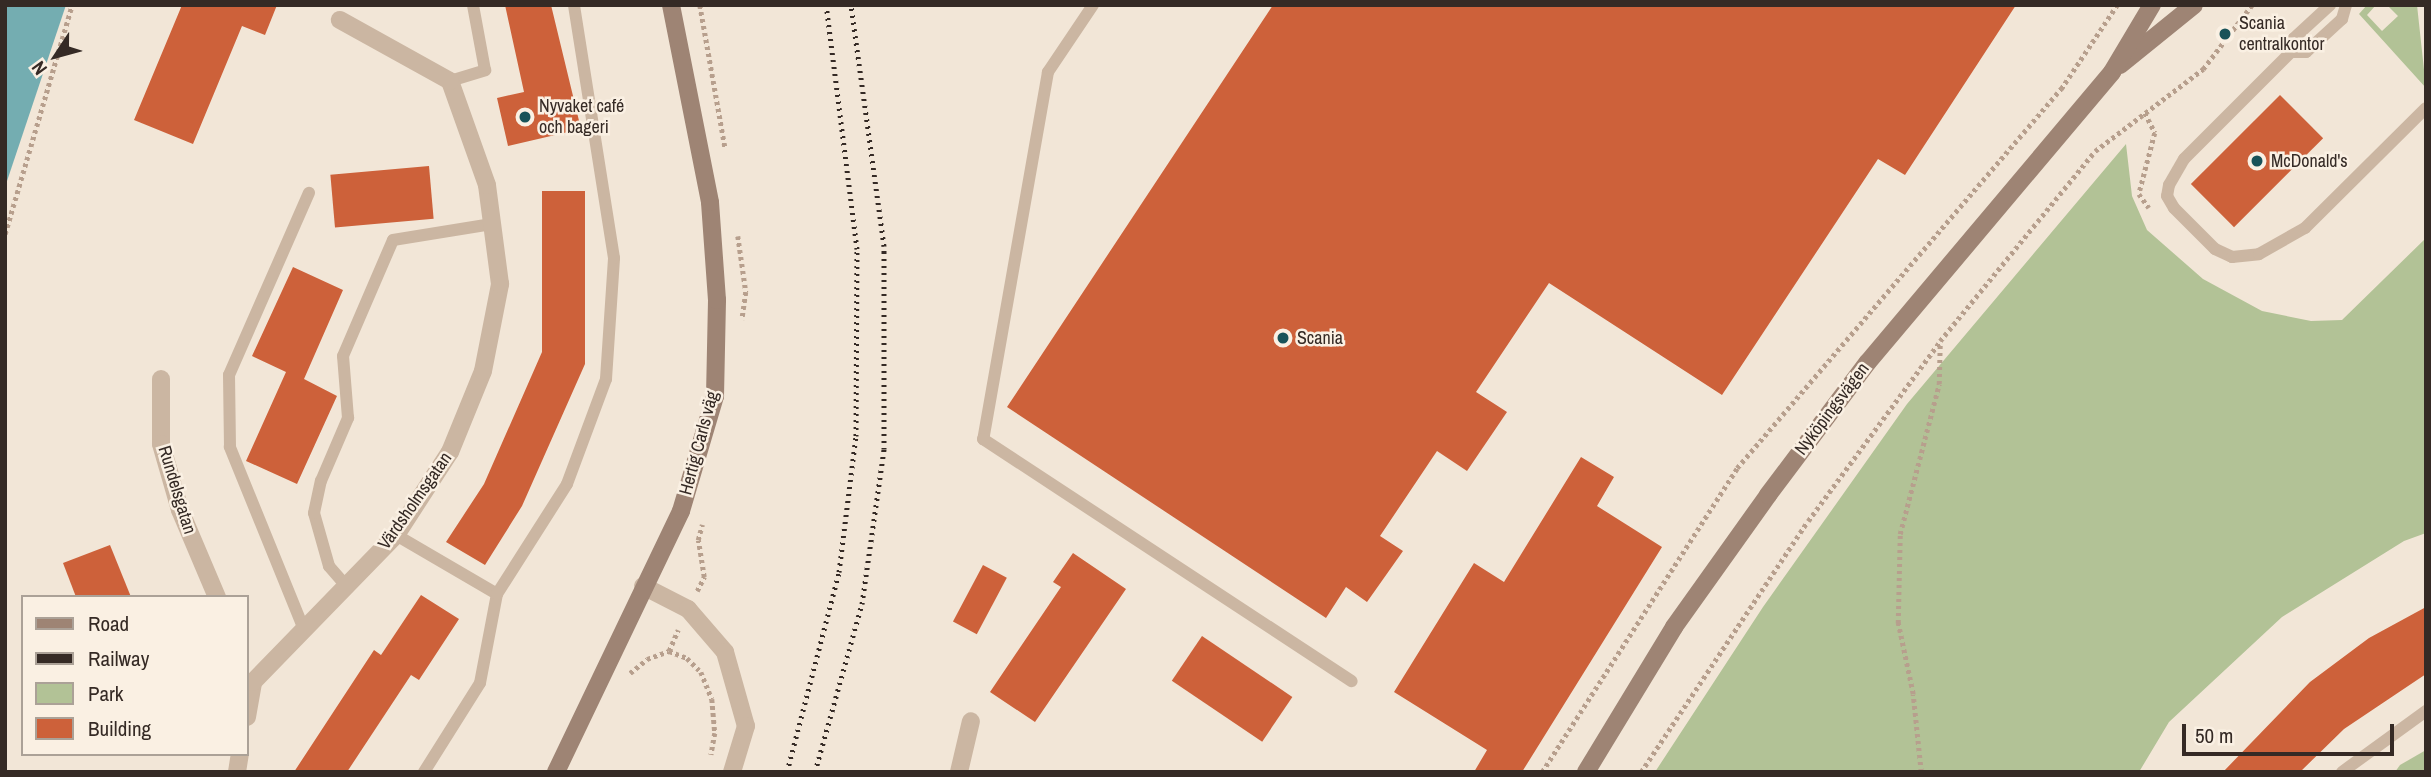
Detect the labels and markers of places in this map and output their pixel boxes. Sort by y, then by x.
place label: Scania centralkontor [2239,13,2324,56]
marker: Scania centralkontor [2217,26,2233,42]
place label: Nyvaket café och bageri [539,96,624,138]
marker: Nyvaket café och bageri [517,109,533,125]
place label: McDonald's [2271,150,2348,172]
marker: McDonald's [2249,153,2265,169]
place label: Scania [1297,327,1343,349]
marker: Scania [1275,330,1291,346]

